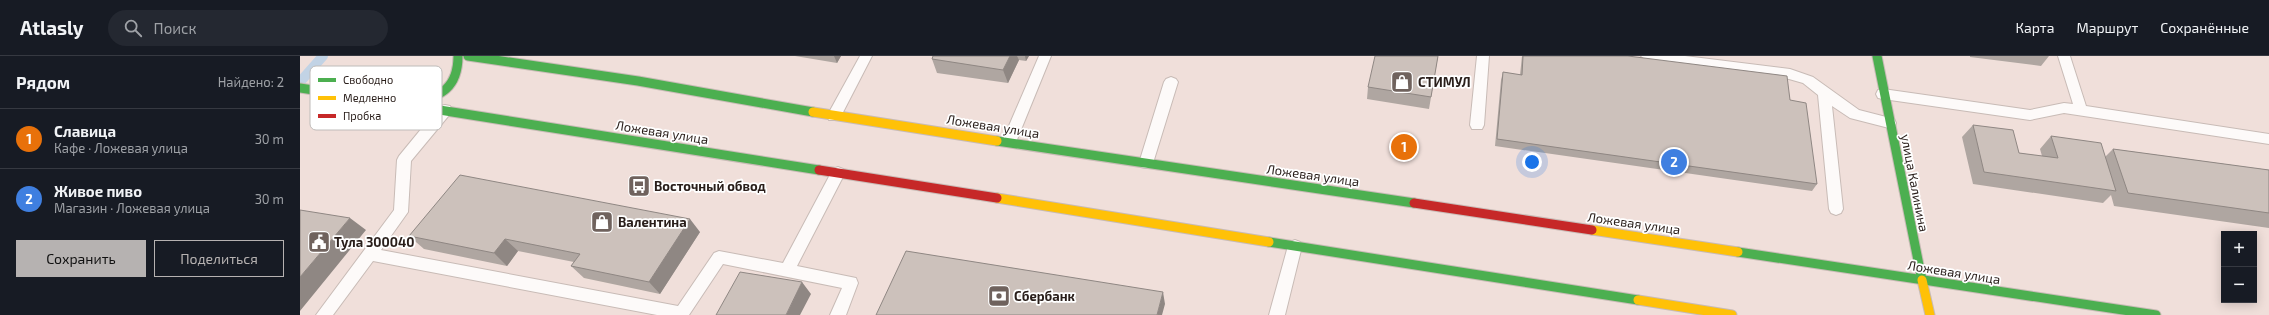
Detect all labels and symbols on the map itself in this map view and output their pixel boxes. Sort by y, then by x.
legend [310,66,442,130]
shop icon: СТИМУЛ [1389,69,1415,95]
text: Свободно [343,73,393,86]
place label: СТИМУЛ [1418,74,1471,90]
text: Медленно [343,91,396,104]
text: Пробка [343,109,381,122]
street label: Ложевая улица [945,111,1041,141]
street label: Ложевая улица [614,117,710,147]
pin: 1 [1391,132,1417,162]
street label: улица Калинина [1898,133,1932,233]
pin: 2 [1661,147,1687,177]
your location [1522,152,1542,172]
street label: Ложевая улица [1265,161,1361,189]
bus stop icon: Восточный обвод [626,173,652,199]
place label: Восточный обвод [654,178,766,194]
shop icon: Валентина [589,209,615,235]
street label: Ложевая улица [1586,209,1682,237]
place label: Валентина [618,214,687,230]
public building icon: Тула 300040 [306,229,332,255]
place label: Тула 300040 [334,234,414,250]
street label: Ложевая улица [1906,257,2002,287]
bank icon: Сбербанк [986,283,1012,309]
place label: Сбербанк [1014,288,1076,304]

